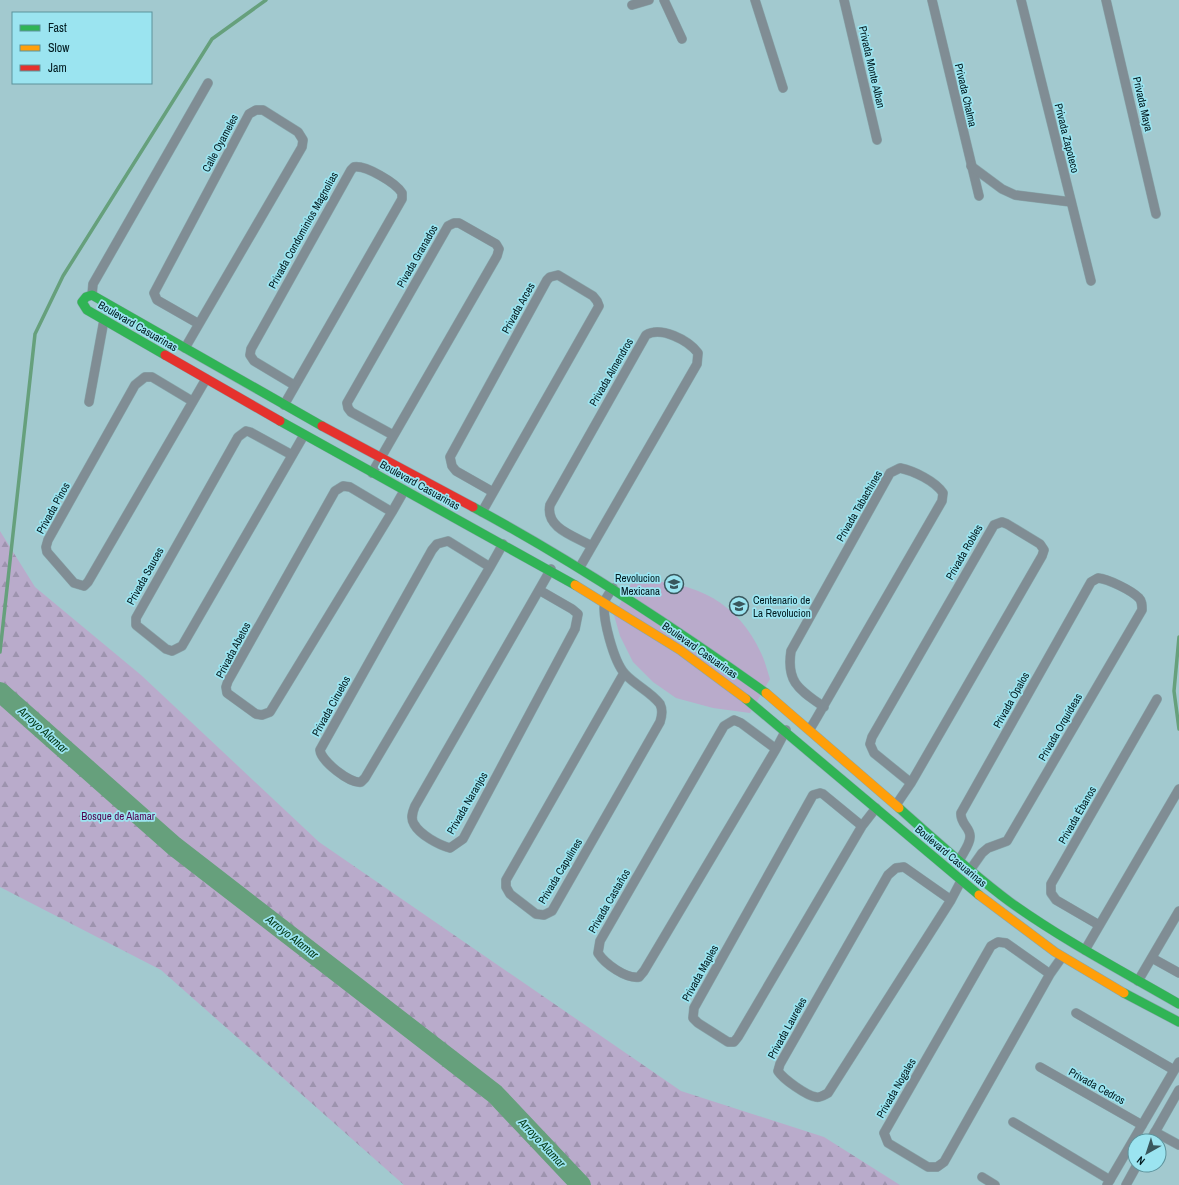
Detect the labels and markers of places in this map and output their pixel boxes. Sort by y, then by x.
place label: Revolucion Mexicana [615,571,660,598]
school or university icon: Revolucion Mexicana [663,573,685,595]
place label: Centenario de La Revolucion [753,593,811,620]
school or university icon: Centenario de La Revolucion [728,595,750,617]

